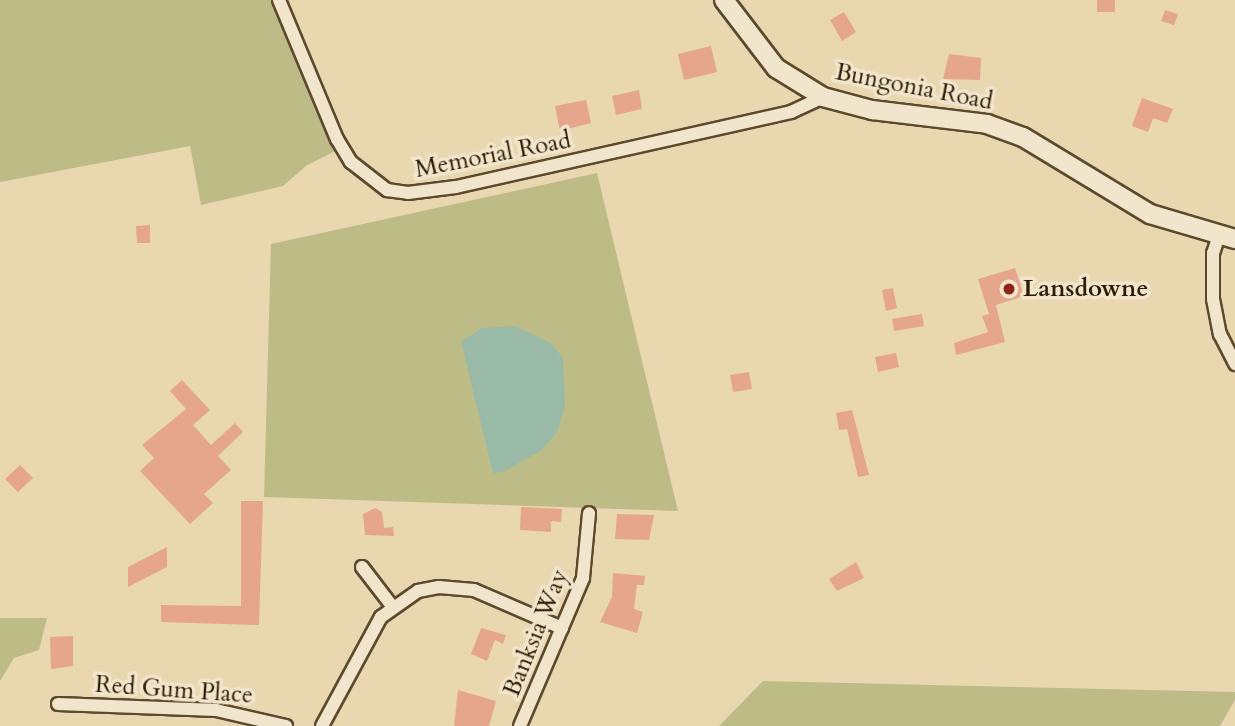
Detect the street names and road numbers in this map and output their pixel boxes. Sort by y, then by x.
street label: Bungonia Road [833,58,995,116]
street label: Memorial Road [413,126,573,184]
street label: Banksia Way [497,565,575,701]
street label: Red Gum Place [94,670,254,710]

